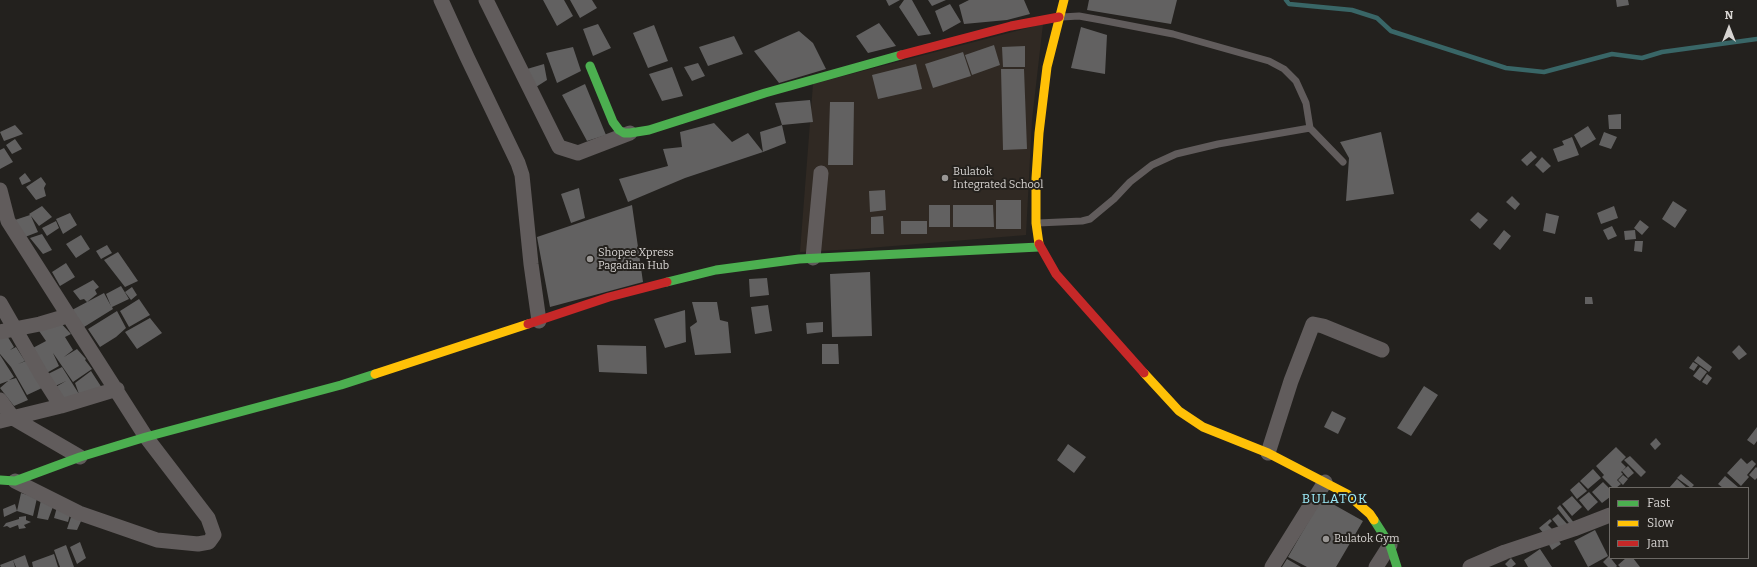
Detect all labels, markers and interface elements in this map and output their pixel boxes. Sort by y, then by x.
north arrow [1709,8,1749,48]
text: N [1725,9,1733,22]
place label: Bulatok Integrated School [953,165,1043,191]
marker: Bulatok Integrated School [940,173,950,183]
place label: Shopee Xpress Pagadian Hub [598,246,674,272]
marker: Shopee Xpress Pagadian Hub [585,254,595,264]
legend [1609,487,1749,559]
district label: BULATOK [1302,491,1368,507]
text: Fast [1647,496,1670,510]
text: Slow [1647,516,1674,530]
place label: Bulatok Gym [1334,532,1400,546]
marker: Bulatok Gym [1321,534,1331,544]
text: Jam [1647,536,1669,550]

